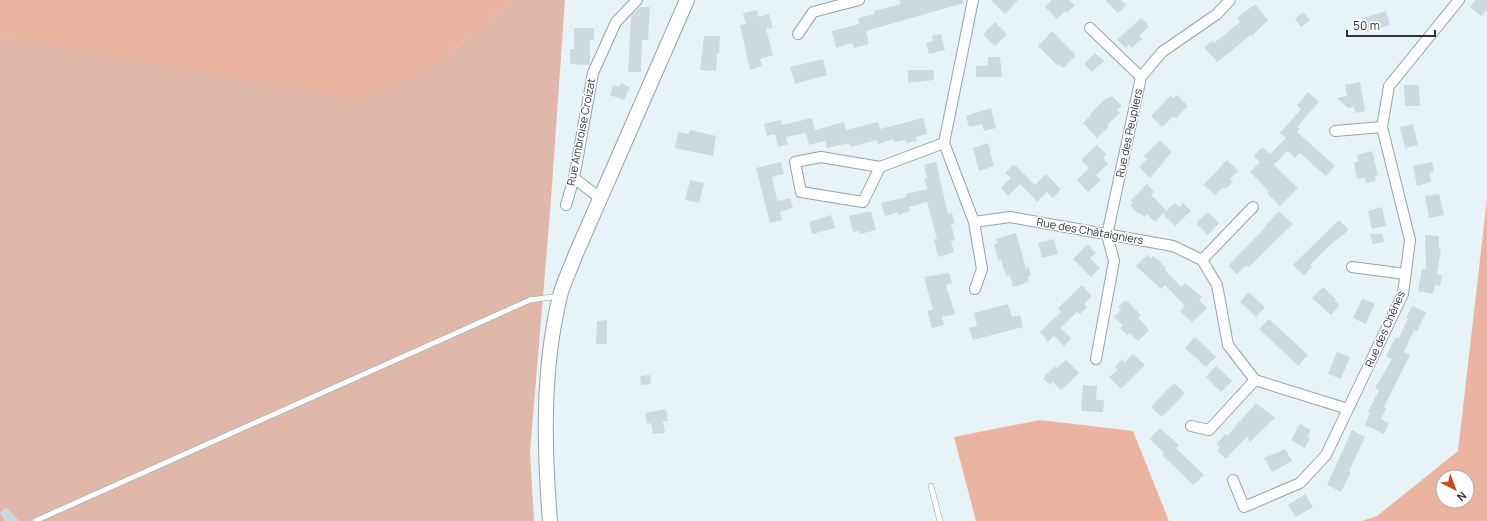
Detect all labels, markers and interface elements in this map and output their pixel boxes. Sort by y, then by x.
scale bar [1347,12,1435,38]
text: 50 m [1353,17,1380,34]
street label: Rue Ambroise Croizat [563,77,598,187]
street label: Rue des Peupliers [1112,87,1145,179]
street label: Rue des Châtaigniers [1036,214,1145,247]
street label: Rue des Chênes [1361,288,1408,369]
north arrow [1435,469,1475,509]
text: N [1454,489,1470,505]

